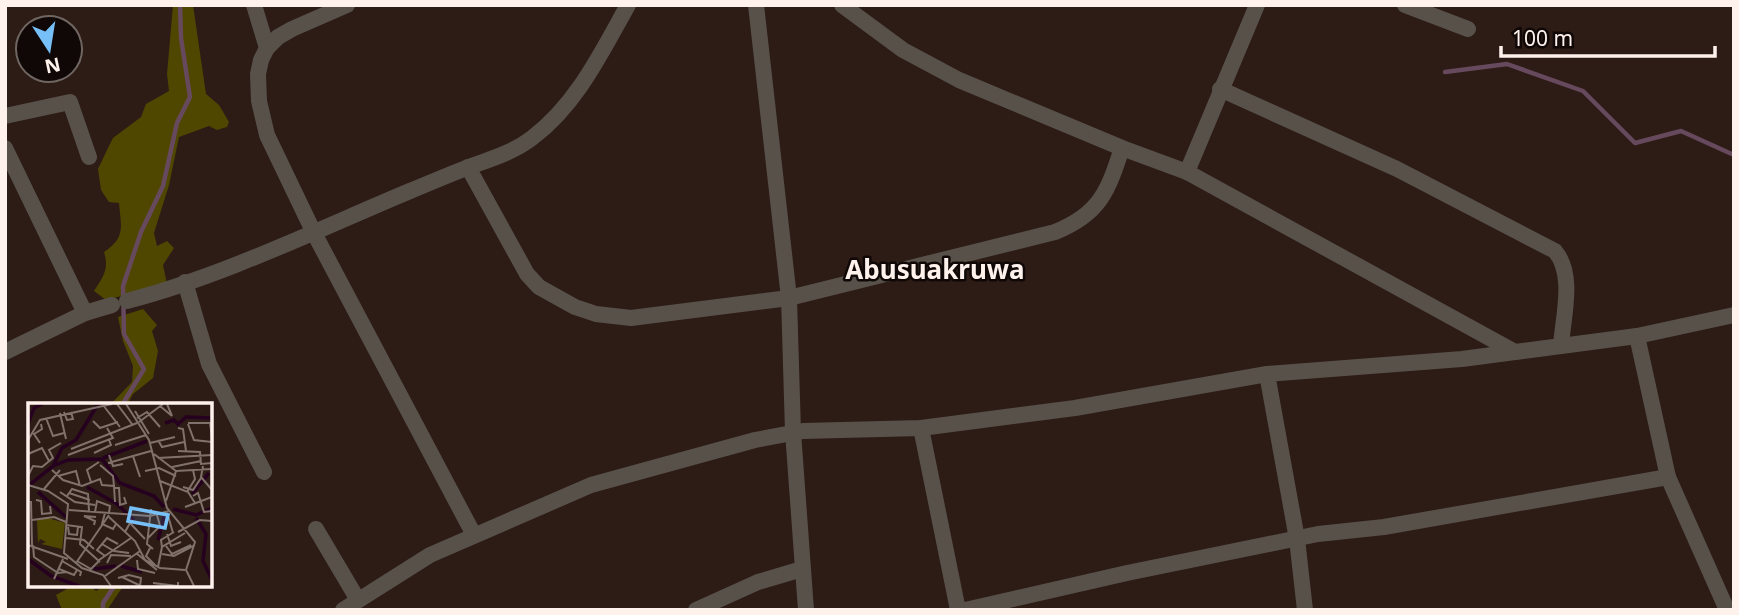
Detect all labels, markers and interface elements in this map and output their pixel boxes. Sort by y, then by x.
north arrow [14,14,84,84]
scale bar [1501,14,1714,58]
text: 100 m [1512,24,1573,52]
text: N [42,51,63,80]
district label: Abusuakruwa [845,251,1025,287]
inset map [28,403,212,587]

